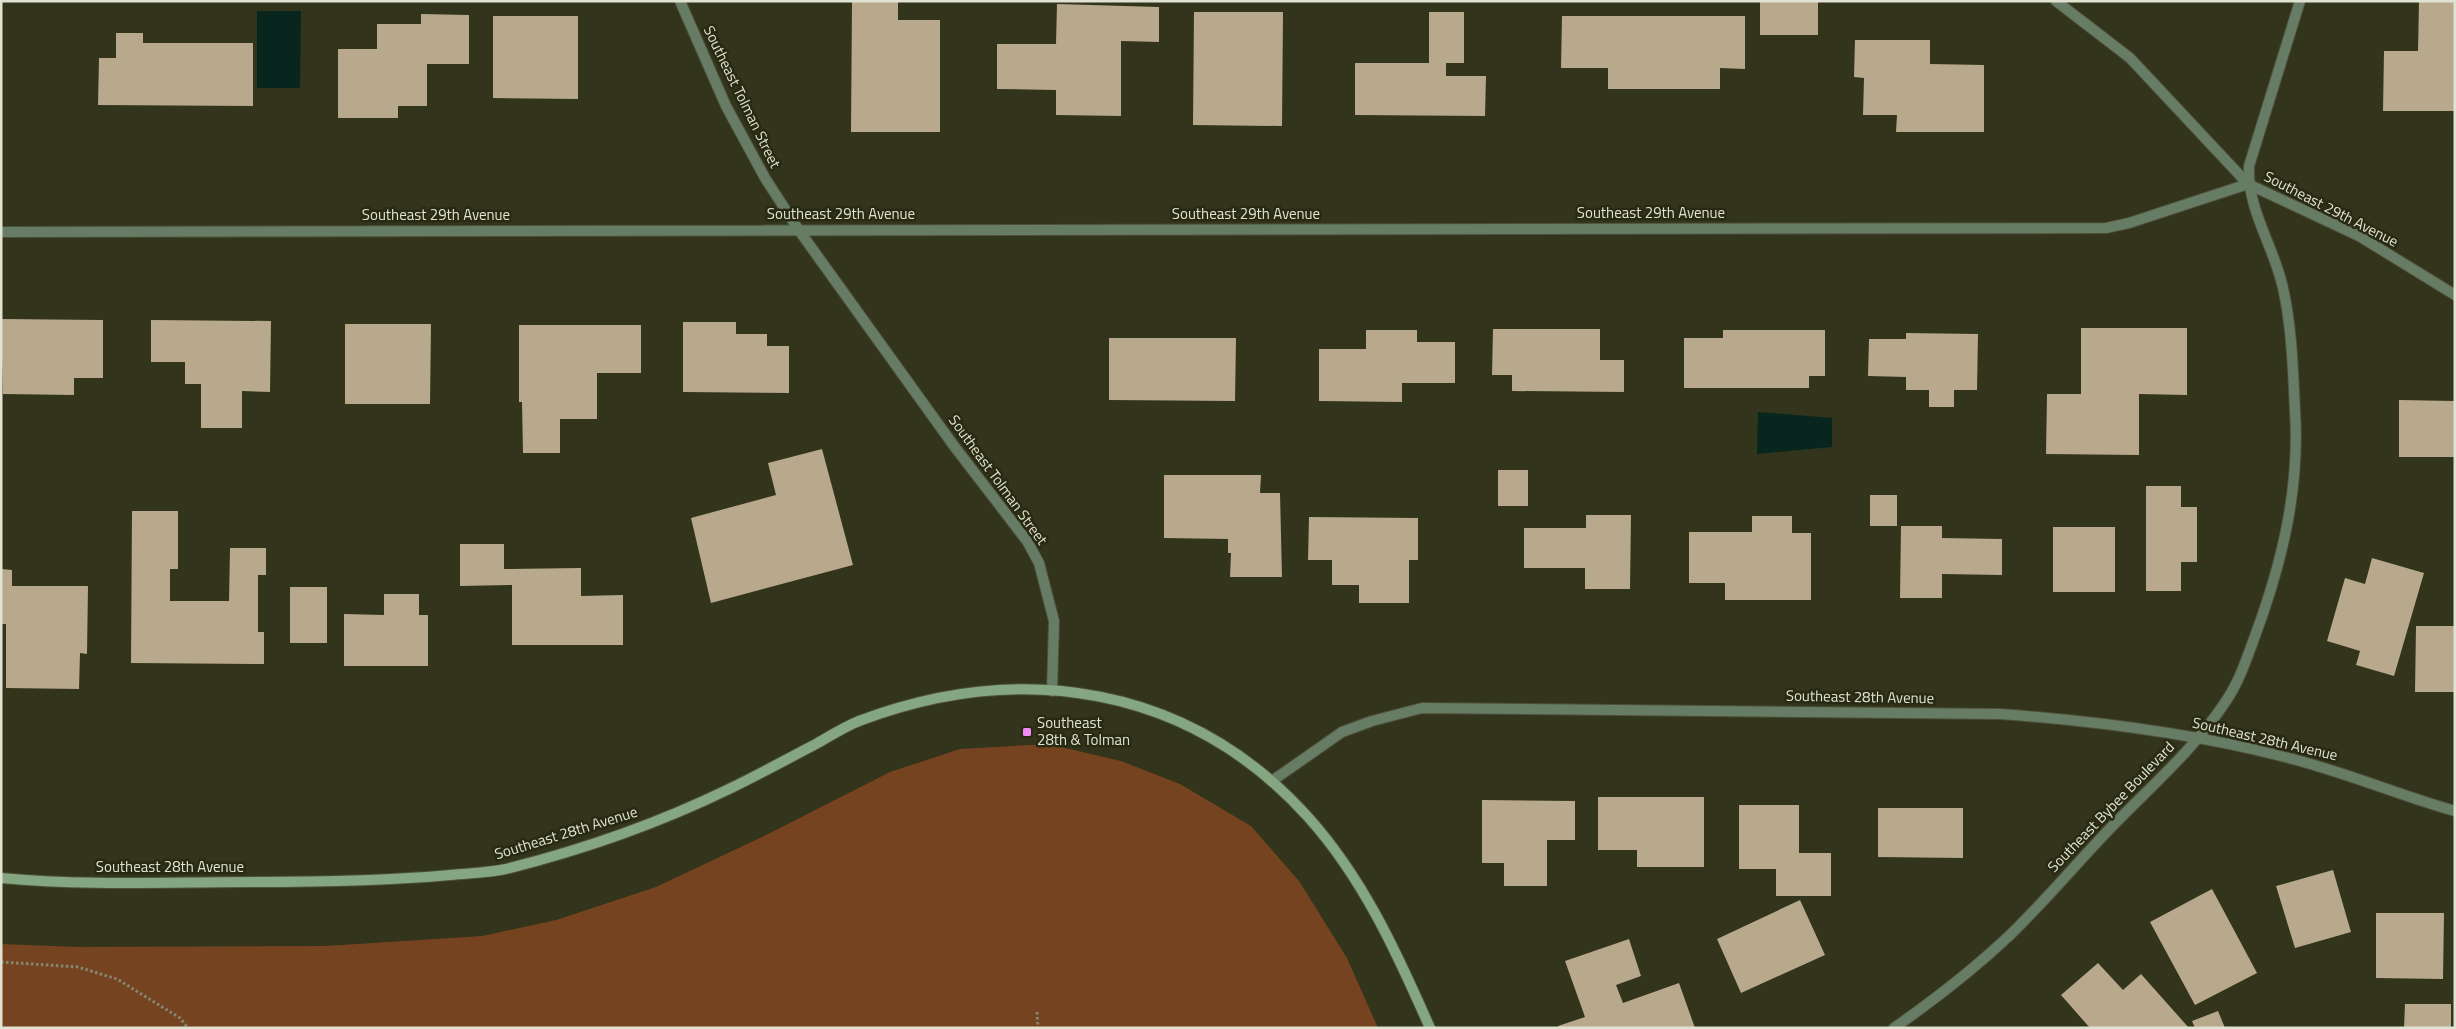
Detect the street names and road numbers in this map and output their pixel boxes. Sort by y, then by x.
street label: Southeast Tolman Street [698,22,787,173]
street label: Southeast 29th Avenue [2260,165,2403,252]
street label: Southeast 29th Avenue [1577,201,1725,224]
street label: Southeast 29th Avenue [767,202,915,225]
street label: Southeast 29th Avenue [1172,202,1320,225]
street label: Southeast 29th Avenue [362,203,510,226]
street label: Southeast Tolman Street [943,410,1054,550]
street label: Southeast 28th Avenue [1786,684,1934,709]
street label: Southeast 28th Avenue [2190,711,2340,766]
street label: Southeast Bybee Boulevard [2042,736,2179,877]
street label: Southeast 28th Avenue [492,800,640,865]
street label: Southeast 28th Avenue [96,855,244,878]

